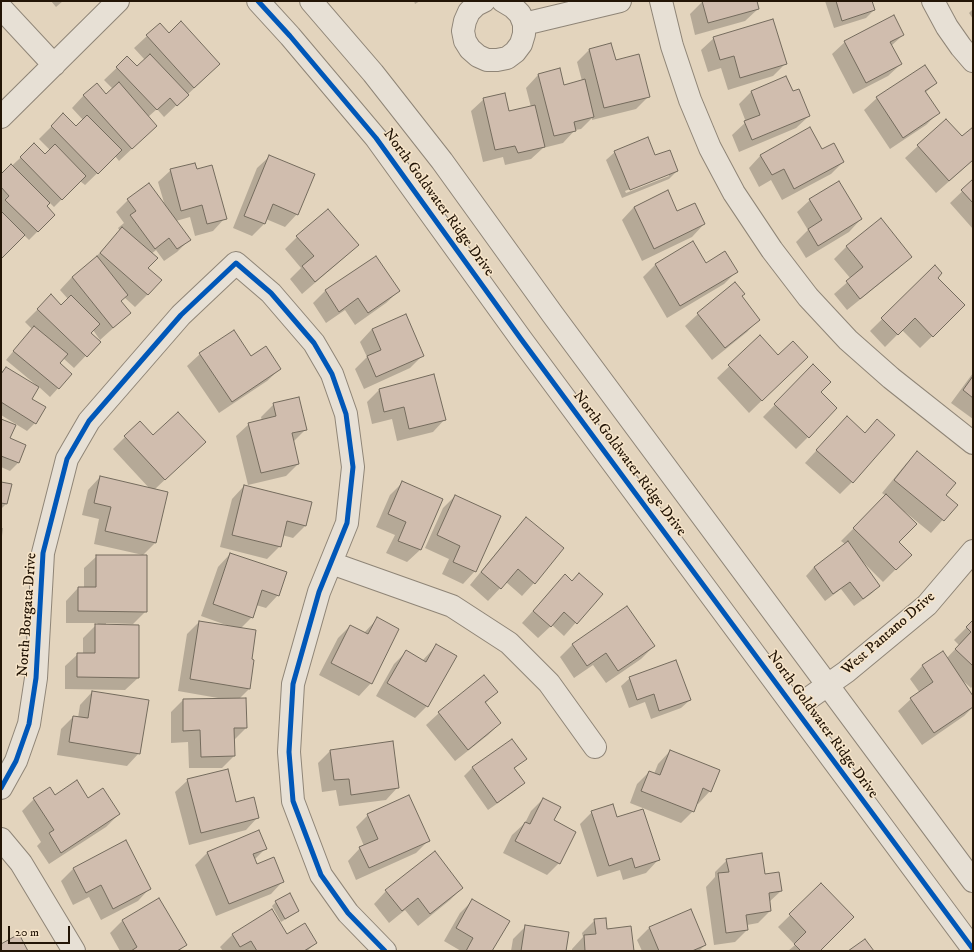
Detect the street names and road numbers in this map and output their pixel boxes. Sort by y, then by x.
street label: North Goldwater Ridge Drive [379,126,497,280]
street label: North Goldwater Ridge Drive [568,388,690,540]
street label: North Borgata Drive [15,552,41,678]
street label: West Pantano Drive [839,589,939,679]
street label: North Goldwater Ridge Drive [763,648,881,802]

